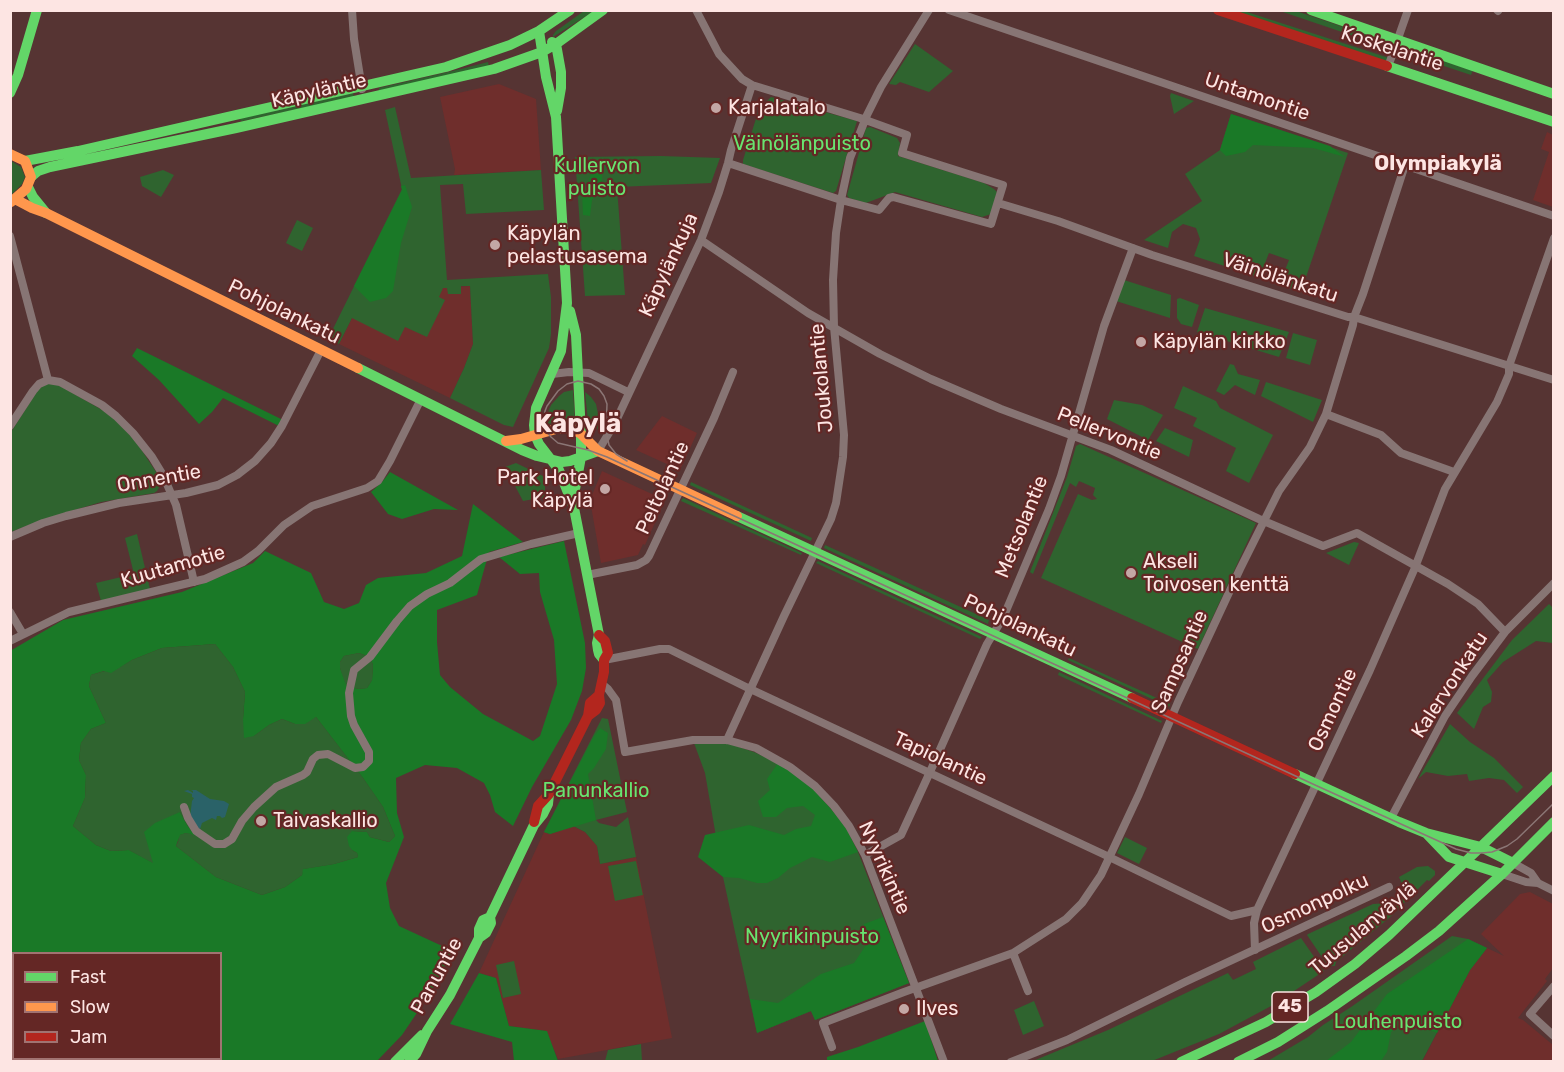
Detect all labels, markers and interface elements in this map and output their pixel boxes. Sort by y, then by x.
street label: Koskelantie [1338,21,1446,77]
street label: Käpyläntie [269,68,369,114]
street label: Untamontie [1201,68,1313,126]
place label: Karjalatalo [728,96,826,120]
marker: Karjalatalo [709,101,723,115]
park label: Väinölänpuisto [733,132,871,156]
district label: Olympiakylä [1374,151,1502,177]
park label: Kullervon puisto [554,154,640,201]
street label: Käpylänkuja [634,209,704,321]
place label: Käpylän pelastusasema [507,222,648,269]
marker: Käpylän pelastusasema [488,238,502,252]
street label: Väinölänkatu [1219,248,1341,308]
street label: Pohjolankatu [224,275,344,349]
street label: Joukolantie [805,323,839,433]
place label: Käpylän kirkko [1153,330,1286,354]
marker: Käpylän kirkko [1134,335,1148,349]
street label: Pellervontie [1053,402,1165,466]
district label: Käpylä [535,408,621,440]
street label: Peltolantie [631,438,695,538]
street label: Onnentie [115,460,203,498]
place label: Park Hotel Käpylä [497,466,593,513]
street label: Metsolantie [991,472,1053,582]
marker: Park Hotel Käpylä [598,482,612,496]
street label: Kuutamotie [118,541,228,593]
place label: Akseli Toivosen kenttä [1143,550,1289,597]
marker: Akseli Toivosen kenttä [1124,566,1138,580]
street label: Pohjolankatu [960,589,1080,663]
street label: Sampsantie [1147,607,1213,717]
street label: Kalervonkatu [1407,627,1493,743]
street label: Osmontie [1303,665,1363,755]
street label: Tapiolantie [889,727,991,791]
park label: Panunkallio [542,779,650,803]
place label: Taivaskallio [273,809,378,833]
marker: Taivaskallio [254,814,268,828]
street label: Nyyrikintie [853,818,915,918]
street label: Osmonpolku [1257,869,1373,939]
street label: Tuusulanväylä [1305,877,1421,981]
park label: Nyyrikinpuisto [745,925,879,949]
street label: Panuntie [406,934,468,1018]
legend [12,952,222,1060]
text: Fast [70,966,106,988]
road number: 45 [1272,992,1308,1022]
text: Slow [70,996,110,1018]
place label: Ilves [916,997,958,1021]
marker: Ilves [897,1002,911,1016]
park label: Louhenpuisto [1334,1010,1462,1034]
text: Jam [70,1026,107,1048]

